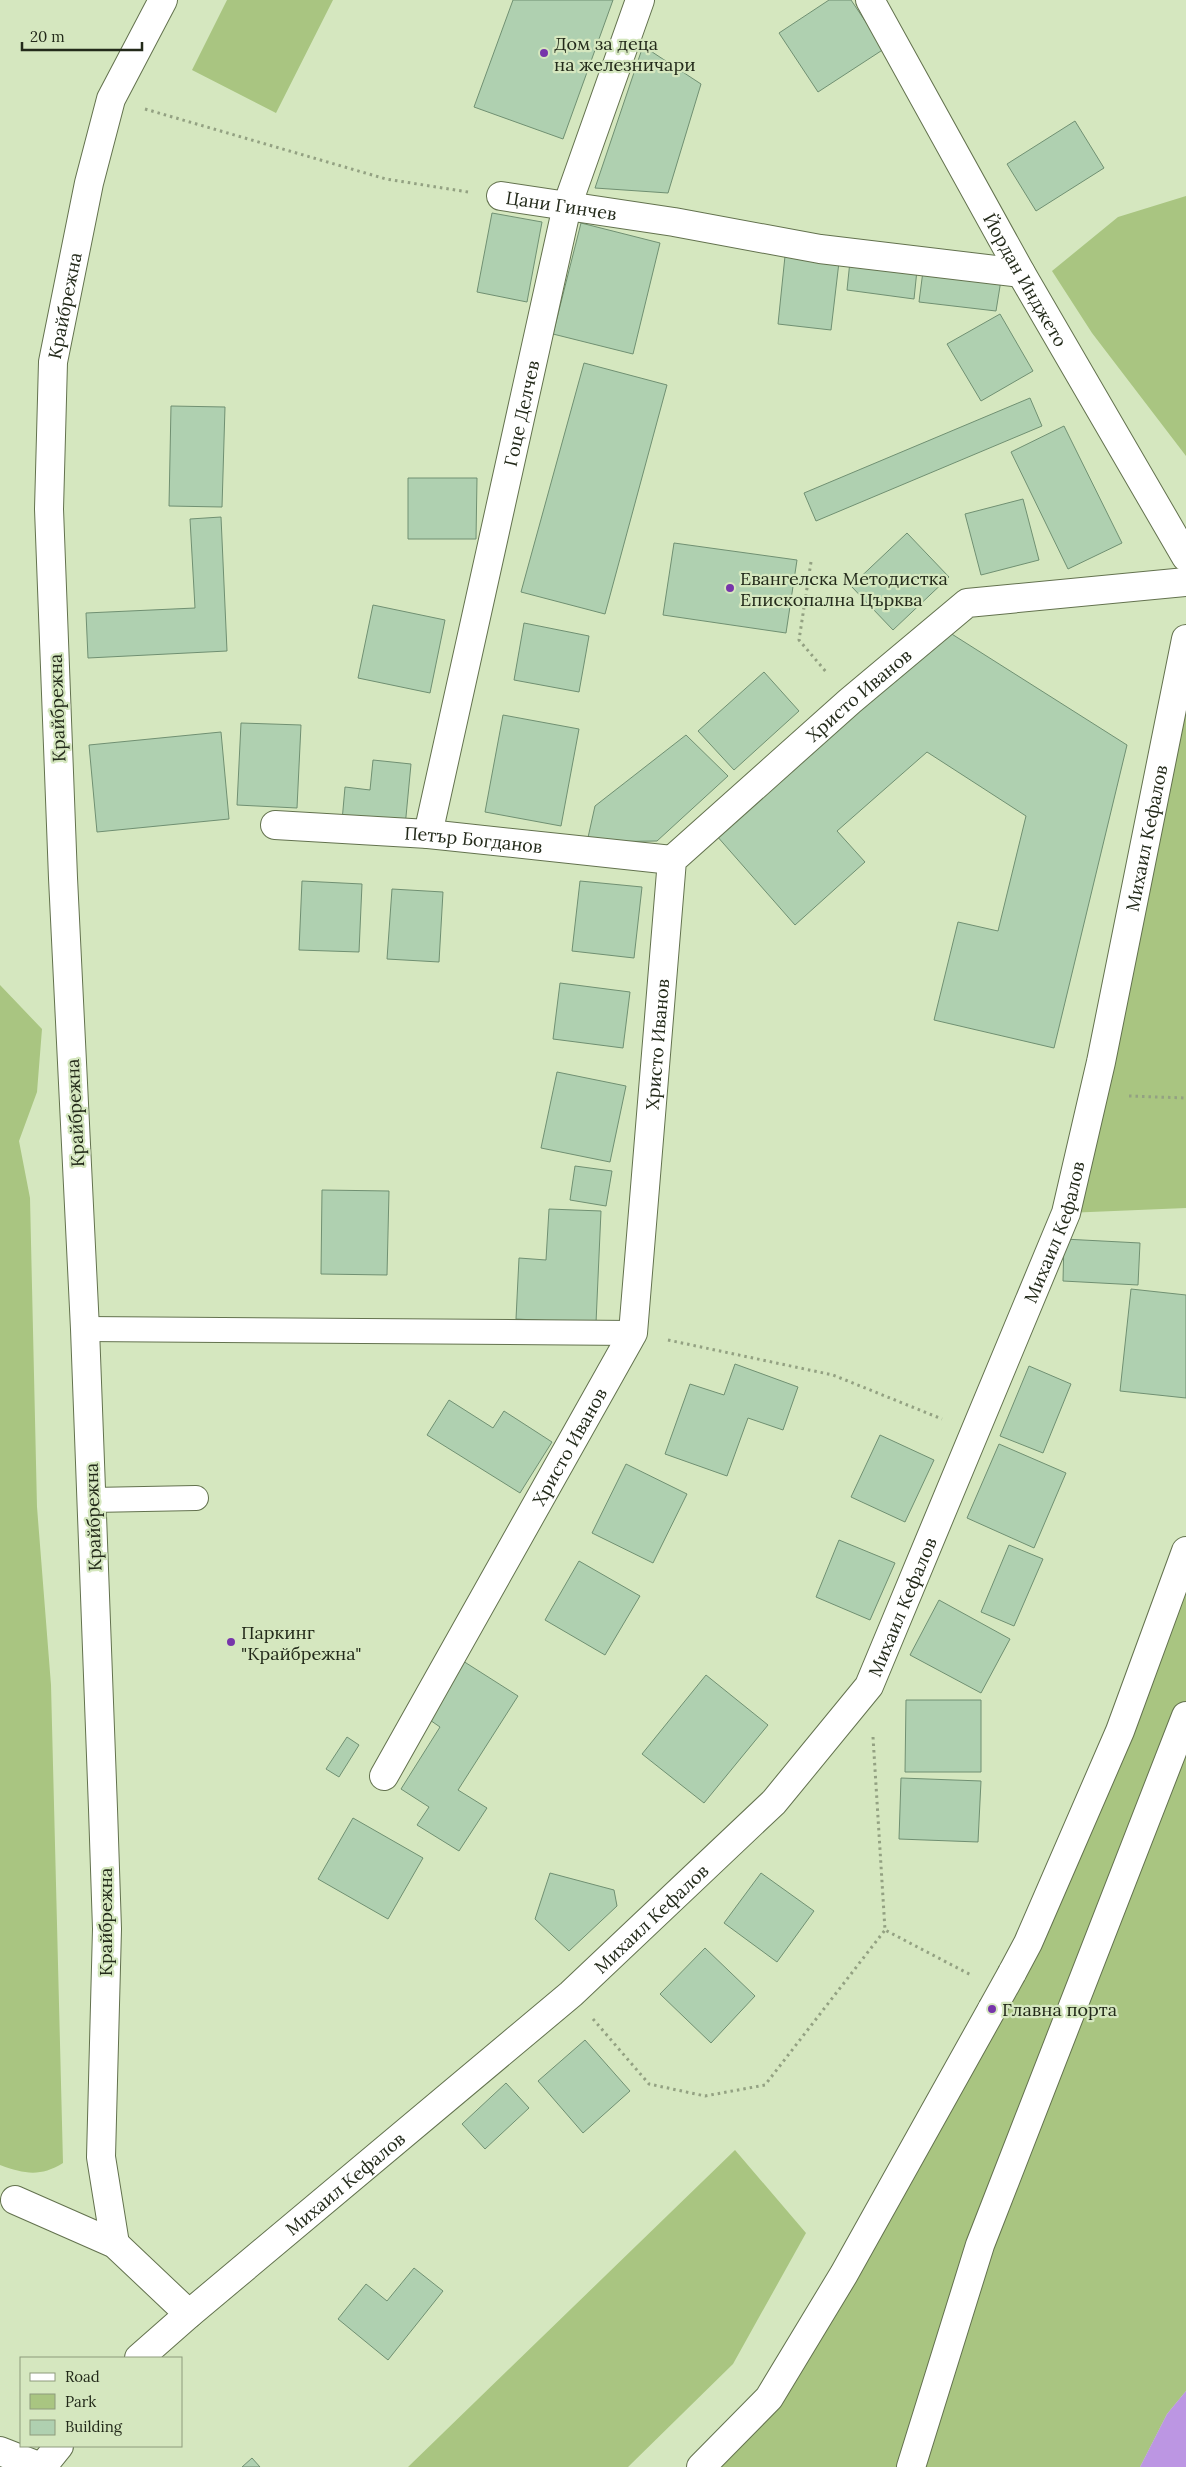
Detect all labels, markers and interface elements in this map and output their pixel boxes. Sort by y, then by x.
scale bar [22,20,142,52]
text: 20 m [30,27,65,46]
place label: Дом за деца на железничари [554,32,695,76]
marker: Дом за деца на железничари [538,47,550,59]
street label: Цани Гинчев [504,185,618,225]
street label: Йордан Инджето [979,209,1073,351]
street label: Крайбрежна [42,250,86,361]
street label: Гоце Делчев [498,358,544,468]
place label: Евангелска Методистка Епископална Църква [740,567,948,611]
marker: Евангелска Методистка Епископална Църква [724,582,736,594]
street label: Христо Иванов [801,643,916,746]
street label: Крайбрежна [44,653,70,763]
street label: Михаил Кефалов [1120,763,1172,913]
street label: Петър Богданов [404,821,544,858]
street label: Христо Иванов [640,978,674,1111]
street label: Крайбрежна [61,1058,89,1168]
street label: Михаил Кефалов [1018,1159,1089,1306]
street label: Христо Иванов [527,1384,611,1509]
street label: Крайбрежна [80,1462,106,1572]
street label: Михаил Кефалов [863,1534,941,1680]
place label: Паркинг "Крайбрежна" [241,1621,362,1665]
marker: Паркинг "Крайбрежна" [225,1636,237,1648]
street label: Михаил Кефалов [589,1859,713,1978]
street label: Крайбрежна [94,1868,117,1976]
place label: Главна порта [1002,1998,1117,2021]
marker: Главна порта [986,2003,998,2015]
street label: Михаил Кефалов [280,2127,409,2240]
legend [20,2357,182,2447]
text: Road [65,2367,100,2386]
text: Park [65,2392,96,2411]
text: Building [65,2417,123,2436]

